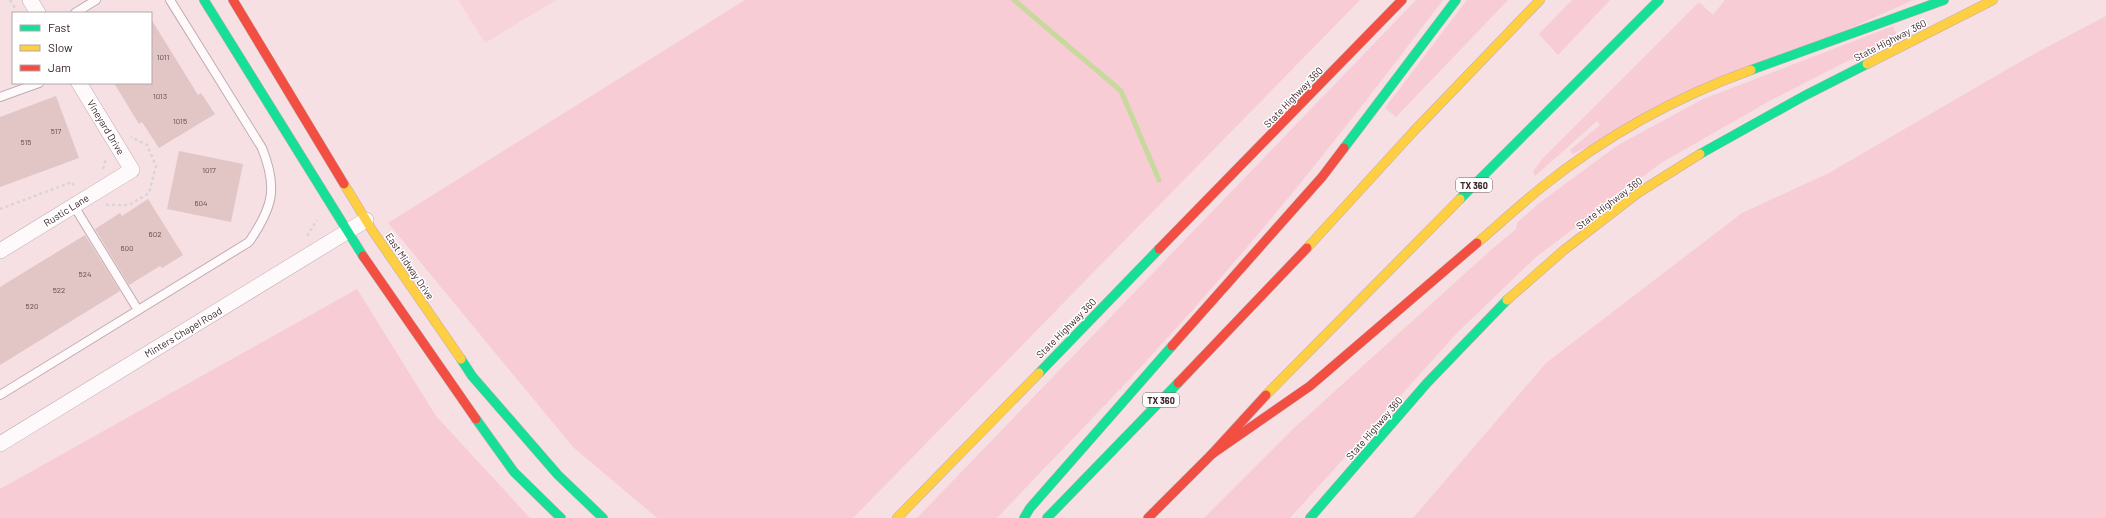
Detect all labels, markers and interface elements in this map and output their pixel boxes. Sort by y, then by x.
legend [12,12,152,84]
street label: State Highway 360 [1852,17,1928,63]
text: Fast [48,20,71,34]
text: Slow [48,40,73,54]
house number: 1011 [157,52,170,62]
text: Jam [48,60,71,74]
street label: State Highway 360 [1261,64,1325,130]
house number: 1013 [153,91,167,101]
street label: Vineyard Drive [85,97,127,157]
house number: 1015 [173,116,187,126]
house number: 517 [51,126,61,136]
house number: 515 [21,137,31,147]
house number: 1017 [202,165,216,175]
street label: State Highway 360 [1574,174,1644,232]
road number: TX 360 [1456,178,1492,192]
street label: Rustic Lane [41,191,91,229]
house number: 604 [194,198,208,208]
house number: 602 [149,229,161,239]
street label: East Midway Drive [383,230,437,302]
house number: 600 [120,243,134,253]
house number: 524 [79,269,91,279]
house number: 522 [53,285,65,295]
street label: State Highway 360 [1034,296,1098,360]
house number: 520 [26,301,38,311]
street label: Minters Chapel Road [142,304,224,360]
road number: TX 360 [1143,393,1179,407]
street label: State Highway 360 [1343,394,1405,462]

